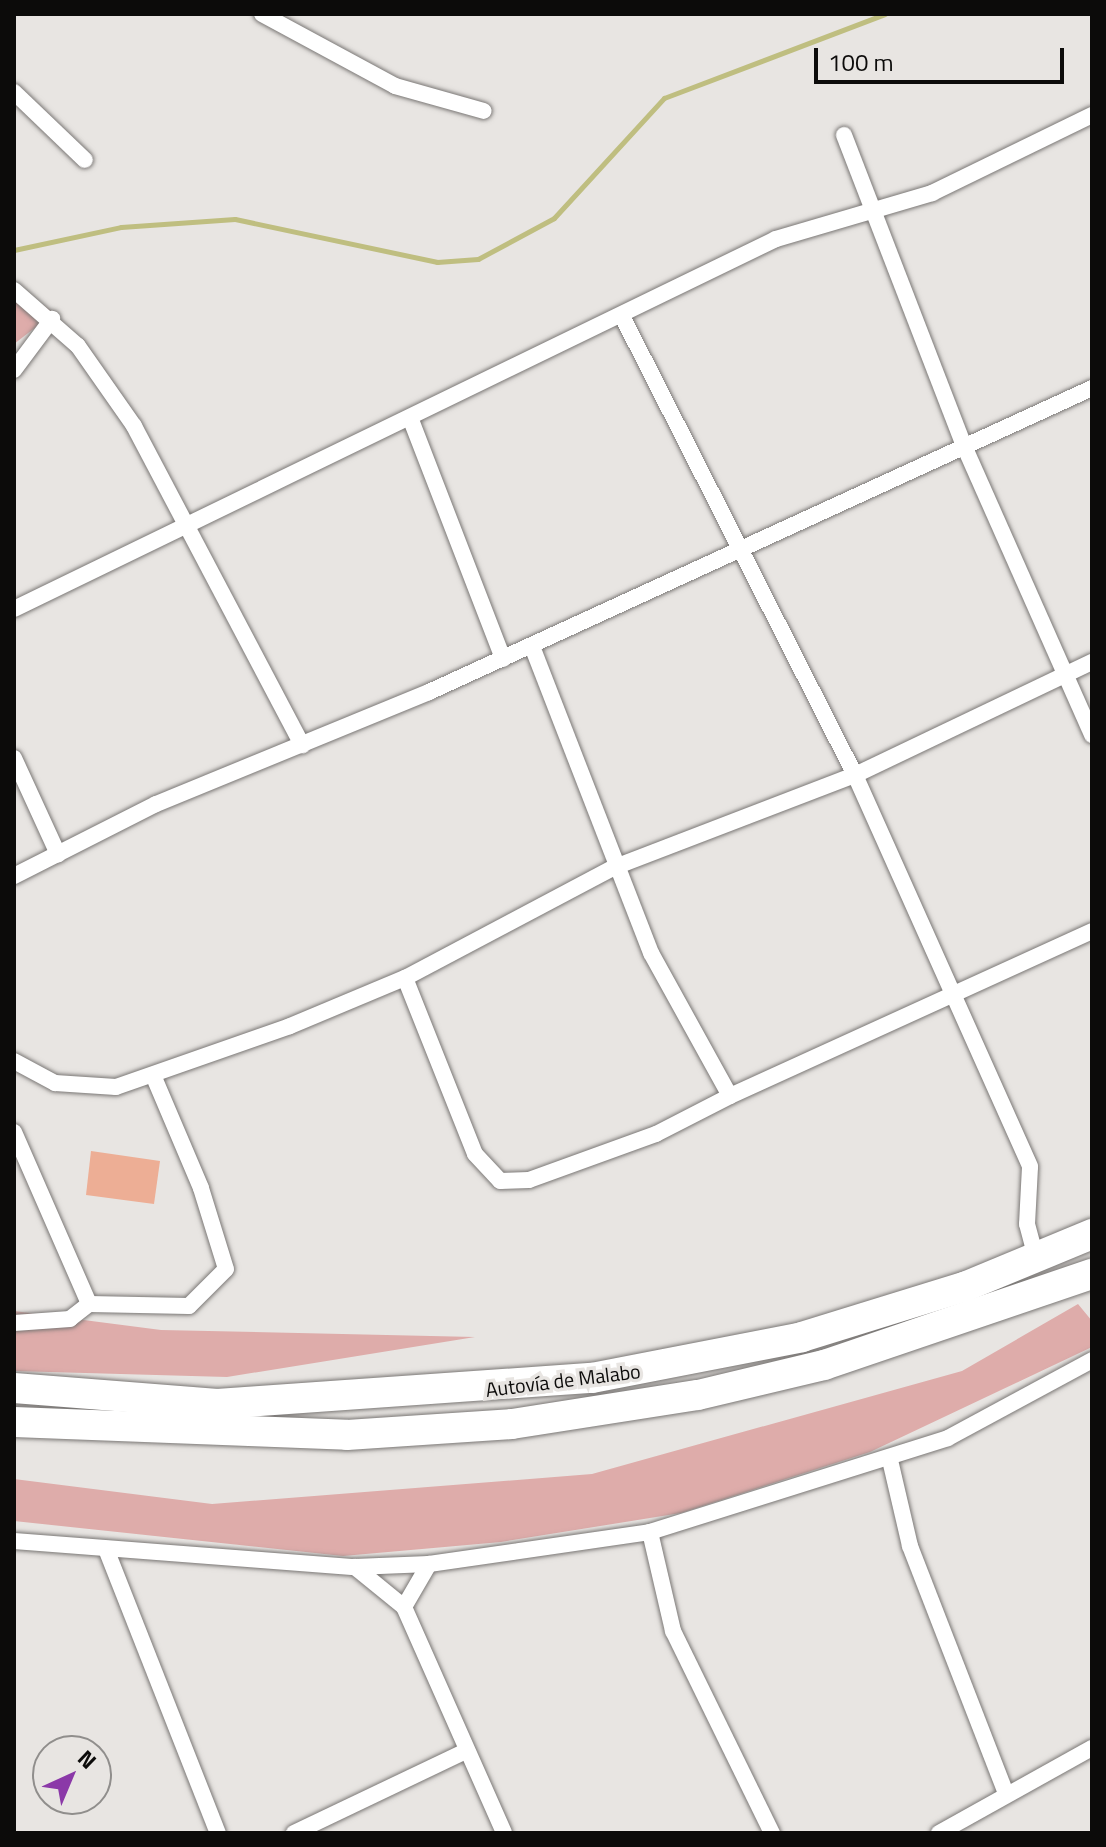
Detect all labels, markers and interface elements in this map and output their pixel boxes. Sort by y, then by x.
scale bar [818,32,1068,82]
text: 100 m [828,44,894,80]
street label: Autovía de Malabo [484,1359,642,1401]
north arrow [32,1735,112,1815]
text: N [70,1742,105,1777]

